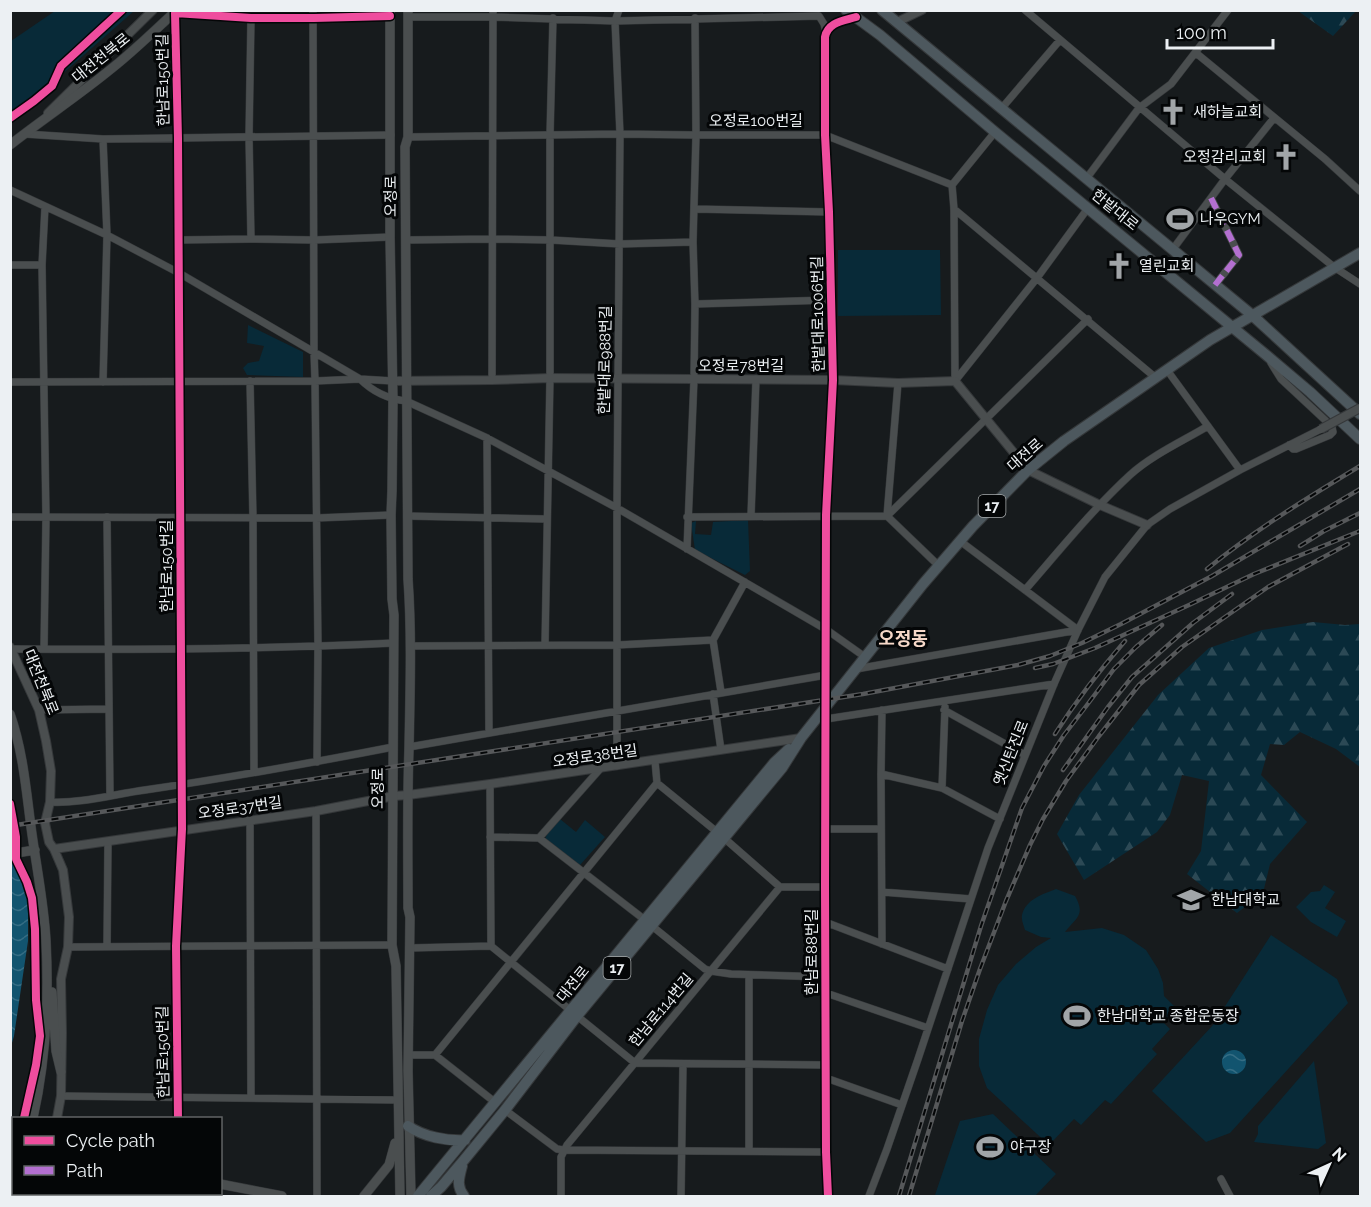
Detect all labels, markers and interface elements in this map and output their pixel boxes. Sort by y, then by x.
scale bar [1167,12,1274,50]
text: 100 m [1176,22,1227,43]
street label: 대전천북로 [69,29,133,87]
street label: 한남로150번길 [153,33,173,127]
church icon: 새하늘교회 [1158,97,1188,127]
place label: 새하늘교회 [1193,103,1262,121]
street label: 오정로100번길 [709,112,803,130]
church icon: 오정감리교회 [1271,142,1301,172]
place label: 오정감리교회 [1183,148,1266,166]
street label: 오정로 [382,175,400,217]
street label: 한밭대로 [1088,186,1142,234]
sports icon: 나우GYM [1165,204,1195,234]
place label: 나우GYM [1200,210,1261,228]
church icon: 열린교회 [1104,251,1134,281]
street label: 한밭대로1006번길 [808,256,828,372]
place label: 열린교회 [1139,257,1194,275]
street label: 한밭대로988번길 [595,305,615,415]
street label: 오정로78번길 [698,357,784,375]
street label: 대전로 [1003,435,1047,475]
road number: 17 [978,495,1006,517]
street label: 한남로150번길 [158,520,176,612]
district label: 오정동 [878,628,928,649]
street label: 대전천북로 [20,647,62,717]
street label: 옛신탄진로 [990,718,1032,788]
street label: 오정로38번길 [551,741,639,771]
street label: 오정로 [369,767,387,809]
street label: 오정로37번길 [197,793,283,823]
school or university icon: 한남대학교 [1176,885,1206,915]
place label: 한남대학교 [1211,891,1280,909]
street label: 한남로88번길 [803,909,821,995]
road number: 17 [604,957,630,979]
street label: 대전로 [553,962,593,1006]
street label: 한남로114번길 [625,970,697,1050]
sports icon: 한남대학교 종합운동장 [1062,1001,1092,1031]
street label: 한남로150번길 [153,1005,173,1099]
place label: 한남대학교 종합운동장 [1097,1007,1239,1025]
legend [12,1117,222,1195]
text: Cycle path [66,1130,155,1151]
sports icon: 야구장 [975,1132,1005,1162]
north arrow [1299,1135,1359,1195]
place label: 야구장 [1010,1138,1052,1156]
text: N [1328,1144,1350,1166]
text: Path [66,1160,103,1181]

